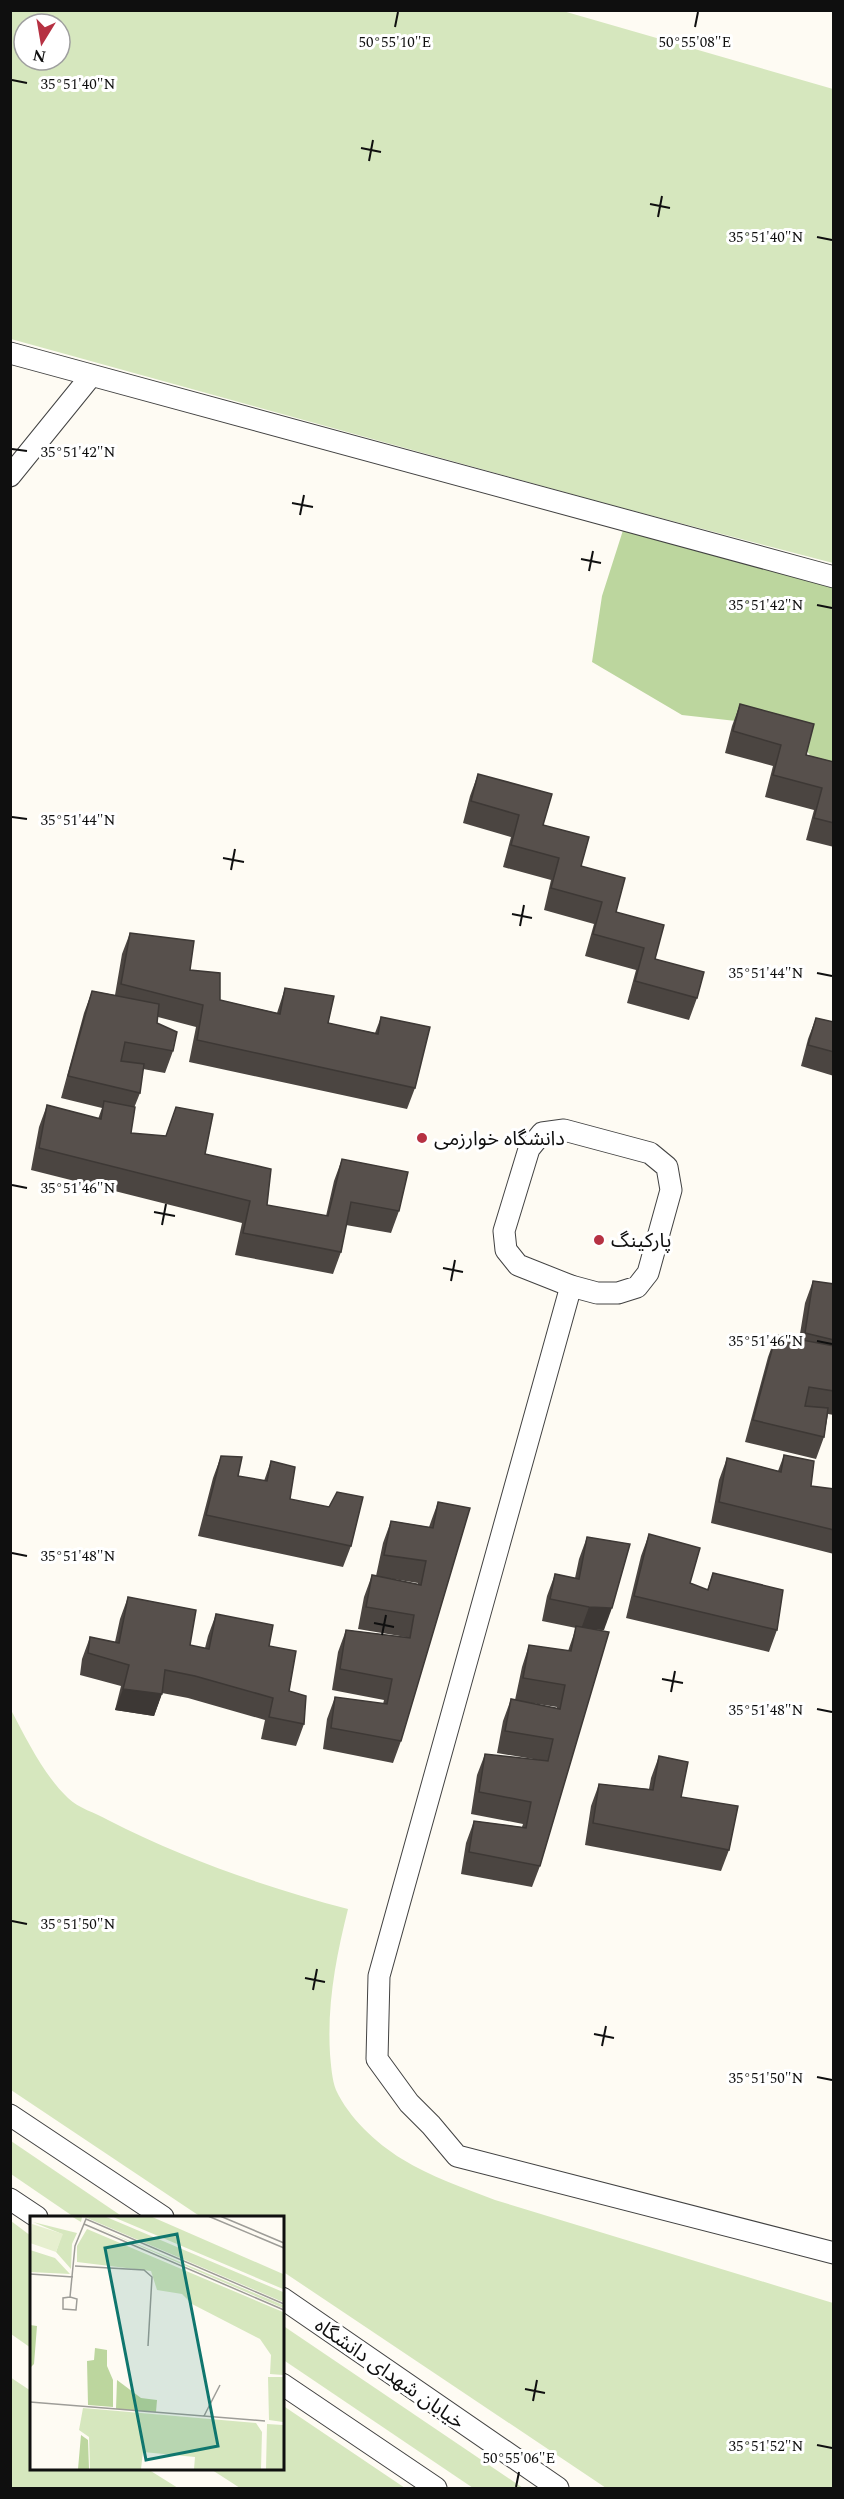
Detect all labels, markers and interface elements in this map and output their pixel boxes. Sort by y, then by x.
north arrow [12,12,72,72]
text: 50°55'10"E [359,31,431,54]
text: 50°55'08"E [659,31,731,54]
text: N [31,43,48,69]
text: 35°51'40"N [41,73,116,96]
text: 35°51'40"N [729,226,804,249]
text: 35°51'42"N [41,441,116,464]
text: 35°51'42"N [729,594,804,617]
text: 35°51'44"N [41,809,116,832]
text: 35°51'44"N [729,962,804,985]
place label: دانشگاه خوارزمی [434,1124,565,1154]
marker: دانشگاه خوارزمی [415,1131,429,1145]
text: 35°51'46"N [41,1177,116,1200]
place label: پارکینگ [611,1226,671,1256]
marker: پارکینگ [592,1233,606,1247]
text: 35°51'46"N [729,1330,804,1353]
text: 35°51'48"N [41,1545,116,1568]
text: 35°51'48"N [729,1699,804,1722]
text: 35°51'50"N [41,1913,116,1936]
text: 35°51'50"N [729,2067,804,2090]
inset map [30,2216,284,2469]
street label: خیابان شهدای دانشگاه [308,2311,471,2437]
text: 35°51'52"N [729,2435,804,2458]
text: 50°55'06"E [483,2447,555,2470]

